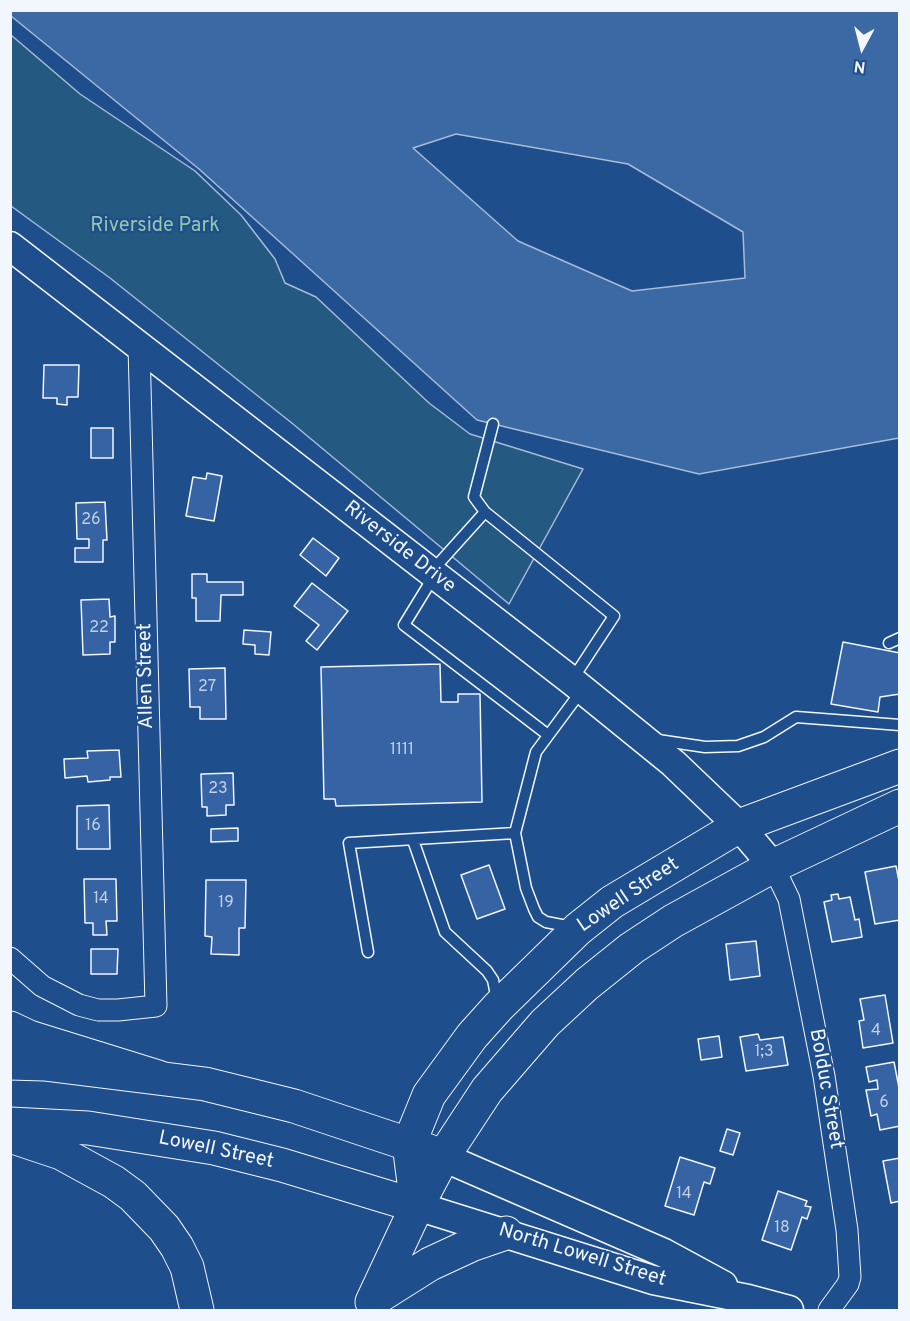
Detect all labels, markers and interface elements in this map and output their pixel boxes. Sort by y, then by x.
north arrow [832,18,892,78]
text: N [853,55,867,76]
park label: Riverside Park [90,215,220,239]
street label: Riverside Drive [338,497,460,599]
house number: 26 [81,511,101,531]
house number: 22 [89,619,109,639]
street label: Allen Street [134,623,160,729]
house number: 27 [198,678,216,698]
house number: 1111 [390,741,414,761]
house number: 23 [208,780,228,800]
house number: 16 [85,817,101,837]
street label: Lowell Street [574,853,684,939]
house number: 14 [93,890,109,910]
house number: 19 [218,894,234,914]
house number: 4 [871,1022,881,1042]
street label: Bolduc Street [803,1027,847,1151]
house number: 1;3 [754,1043,774,1063]
house number: 6 [879,1094,889,1114]
street label: Lowell Street [156,1127,276,1175]
house number: 14 [676,1185,692,1205]
street label: North Lowell Street [495,1219,669,1293]
house number: 18 [774,1219,790,1239]

